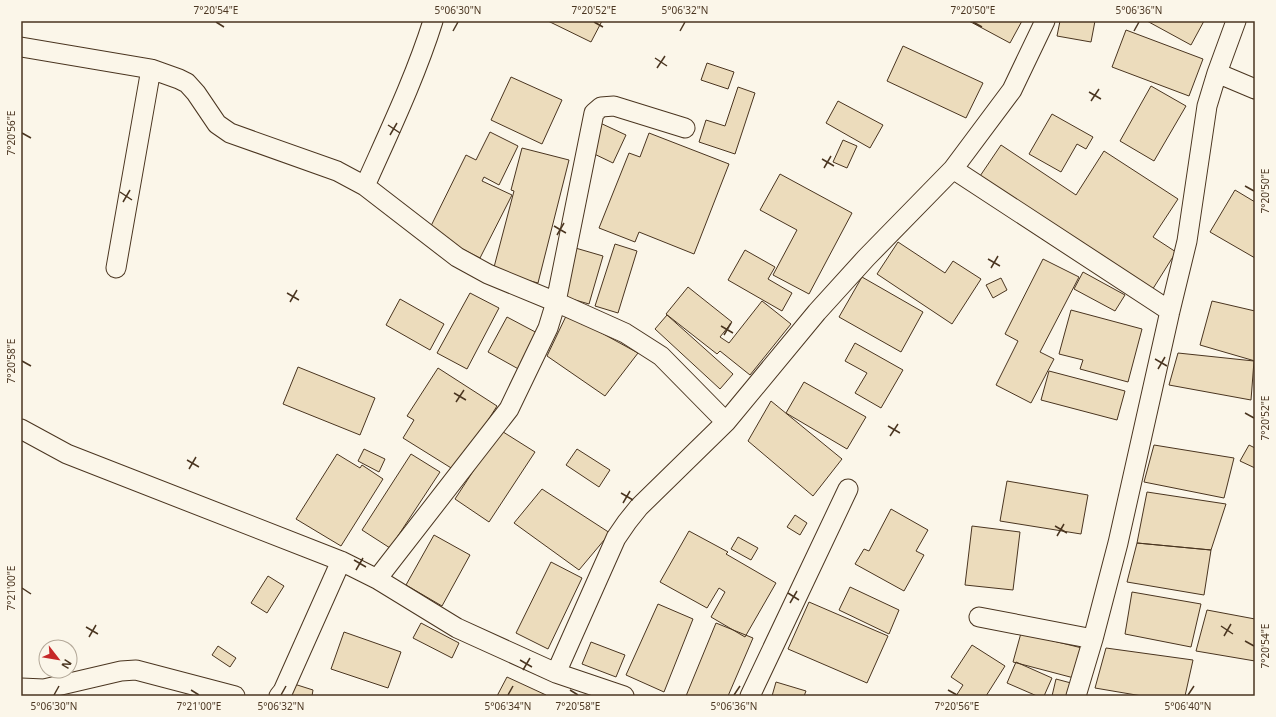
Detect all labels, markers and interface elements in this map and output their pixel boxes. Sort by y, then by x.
text: 7°20'54"E [194,3,238,17]
text: 5°06'30"N [435,3,481,17]
text: 7°20'52"E [572,3,616,17]
text: 5°06'32"N [662,3,708,17]
text: 7°20'50"E [951,3,995,17]
text: 5°06'36"N [1116,3,1162,17]
text: 7°20'56"E [4,111,18,155]
text: 7°20'50"E [1258,169,1272,213]
text: 7°20'58"E [4,339,18,383]
text: 7°20'52"E [1258,396,1272,440]
text: 7°21'00"E [4,566,18,610]
text: 7°20'54"E [1258,624,1272,668]
north arrow [38,639,78,679]
text: N [58,657,76,672]
text: 5°06'30"N [31,699,77,713]
text: 7°21'00"E [177,699,221,713]
text: 5°06'32"N [258,699,304,713]
text: 5°06'34"N [485,699,531,713]
text: 7°20'58"E [556,699,600,713]
text: 5°06'36"N [711,699,757,713]
text: 7°20'56"E [935,699,979,713]
text: 5°06'40"N [1165,699,1211,713]

